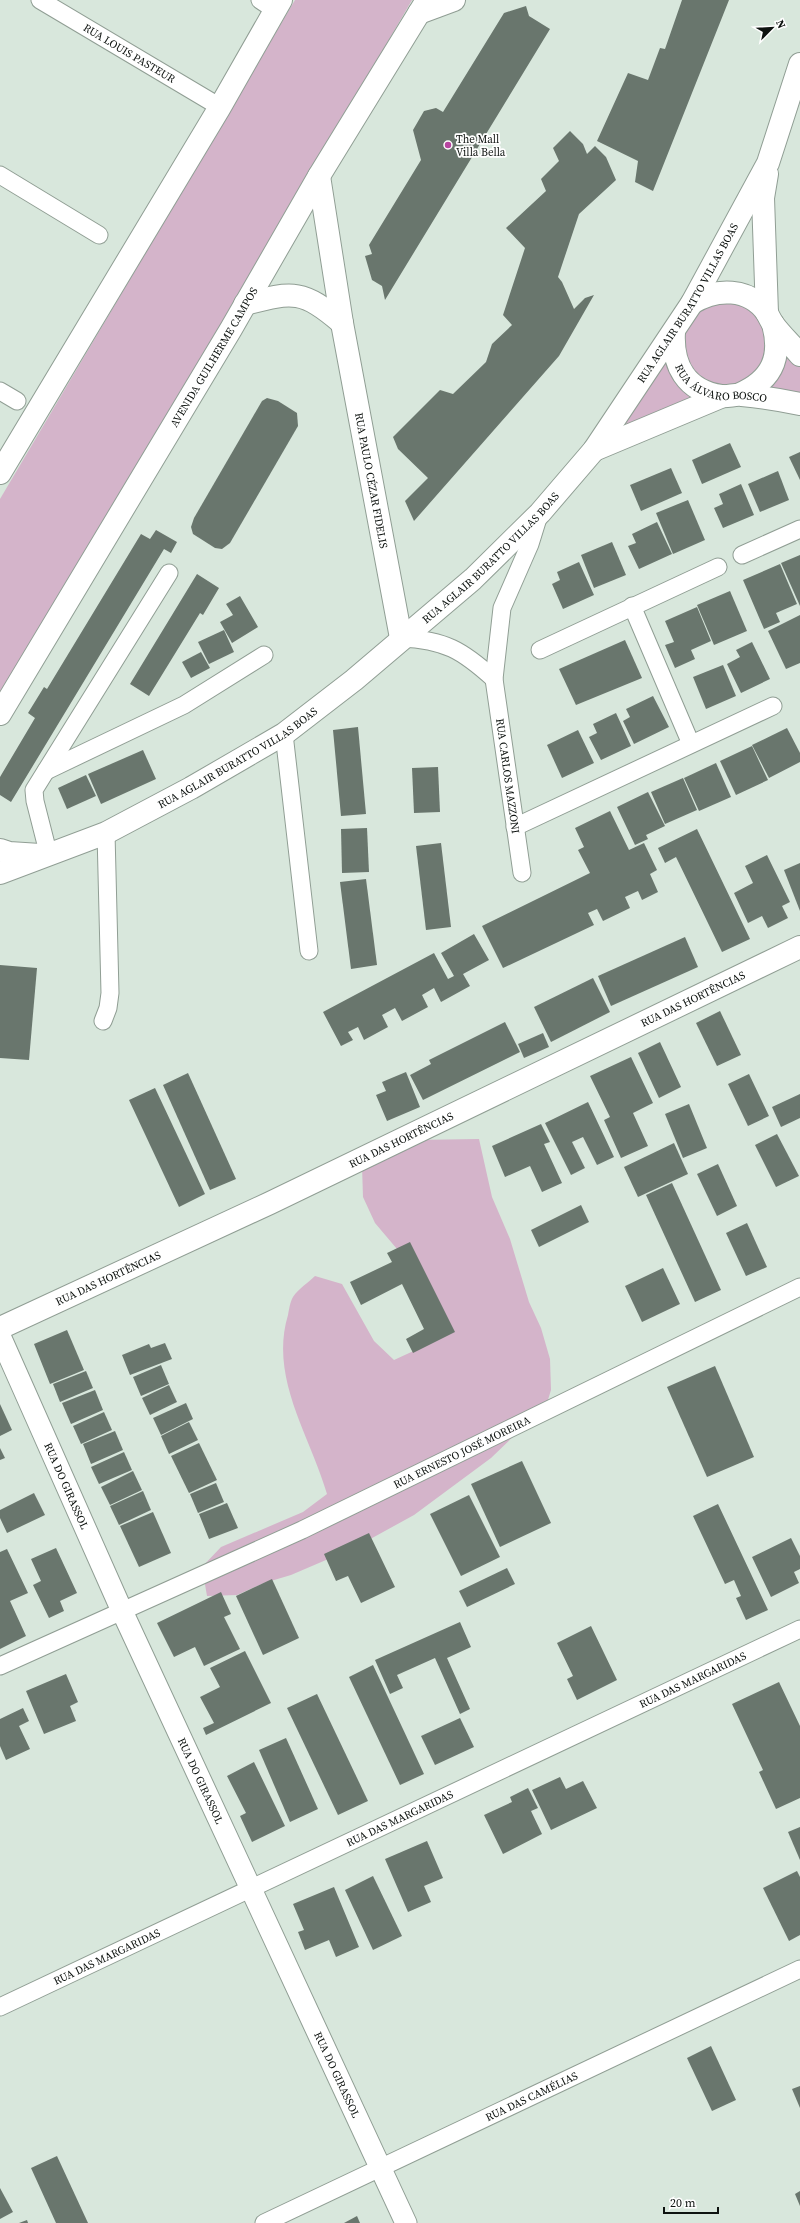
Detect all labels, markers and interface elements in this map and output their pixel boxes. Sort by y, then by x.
north arrow [752,8,792,48]
text: N [772,17,789,31]
street label: RUA LOUIS PASTEUR [80,20,178,87]
place label: The Mall Villa Bella [456,132,506,160]
marker: The Mall Villa Bella [443,140,453,150]
street label: RUA AGLAIR BURATTO VILLAS BOAS [634,220,742,386]
street label: AVENIDA GUILHERME CAMPOS [167,284,262,430]
street label: RUA ÁLVARO BOSCO [671,362,768,406]
street label: RUA PAULO CÉZAR FIDELIS [351,411,391,550]
street label: RUA AGLAIR BURATTO VILLAS BOAS [419,489,563,627]
street label: RUA AGLAIR BURATTO VILLAS BOAS [155,704,321,812]
street label: RUA CARLOS MAZZONI [492,717,523,835]
street label: RUA DAS HORTÊNCIAS [638,967,748,1031]
street label: RUA DAS HORTÊNCIAS [346,1108,456,1172]
street label: RUA DAS HORTÊNCIAS [53,1247,164,1309]
street label: RUA ERNESTO JOSÉ MOREIRA [391,1412,534,1492]
street label: RUA DO GIRASSOL [40,1440,92,1532]
street label: RUA DAS MARGARIDAS [637,1648,749,1712]
street label: RUA DO GIRASSOL [174,1735,227,1827]
street label: RUA DAS MARGARIDAS [344,1787,456,1850]
street label: RUA DAS MARGARIDAS [51,1925,163,1989]
street label: RUA DO GIRASSOL [310,2029,363,2121]
street label: RUA DAS CAMÉLIAS [483,2068,581,2125]
scale bar [664,2189,718,2215]
text: 20 m [670,2195,696,2211]

